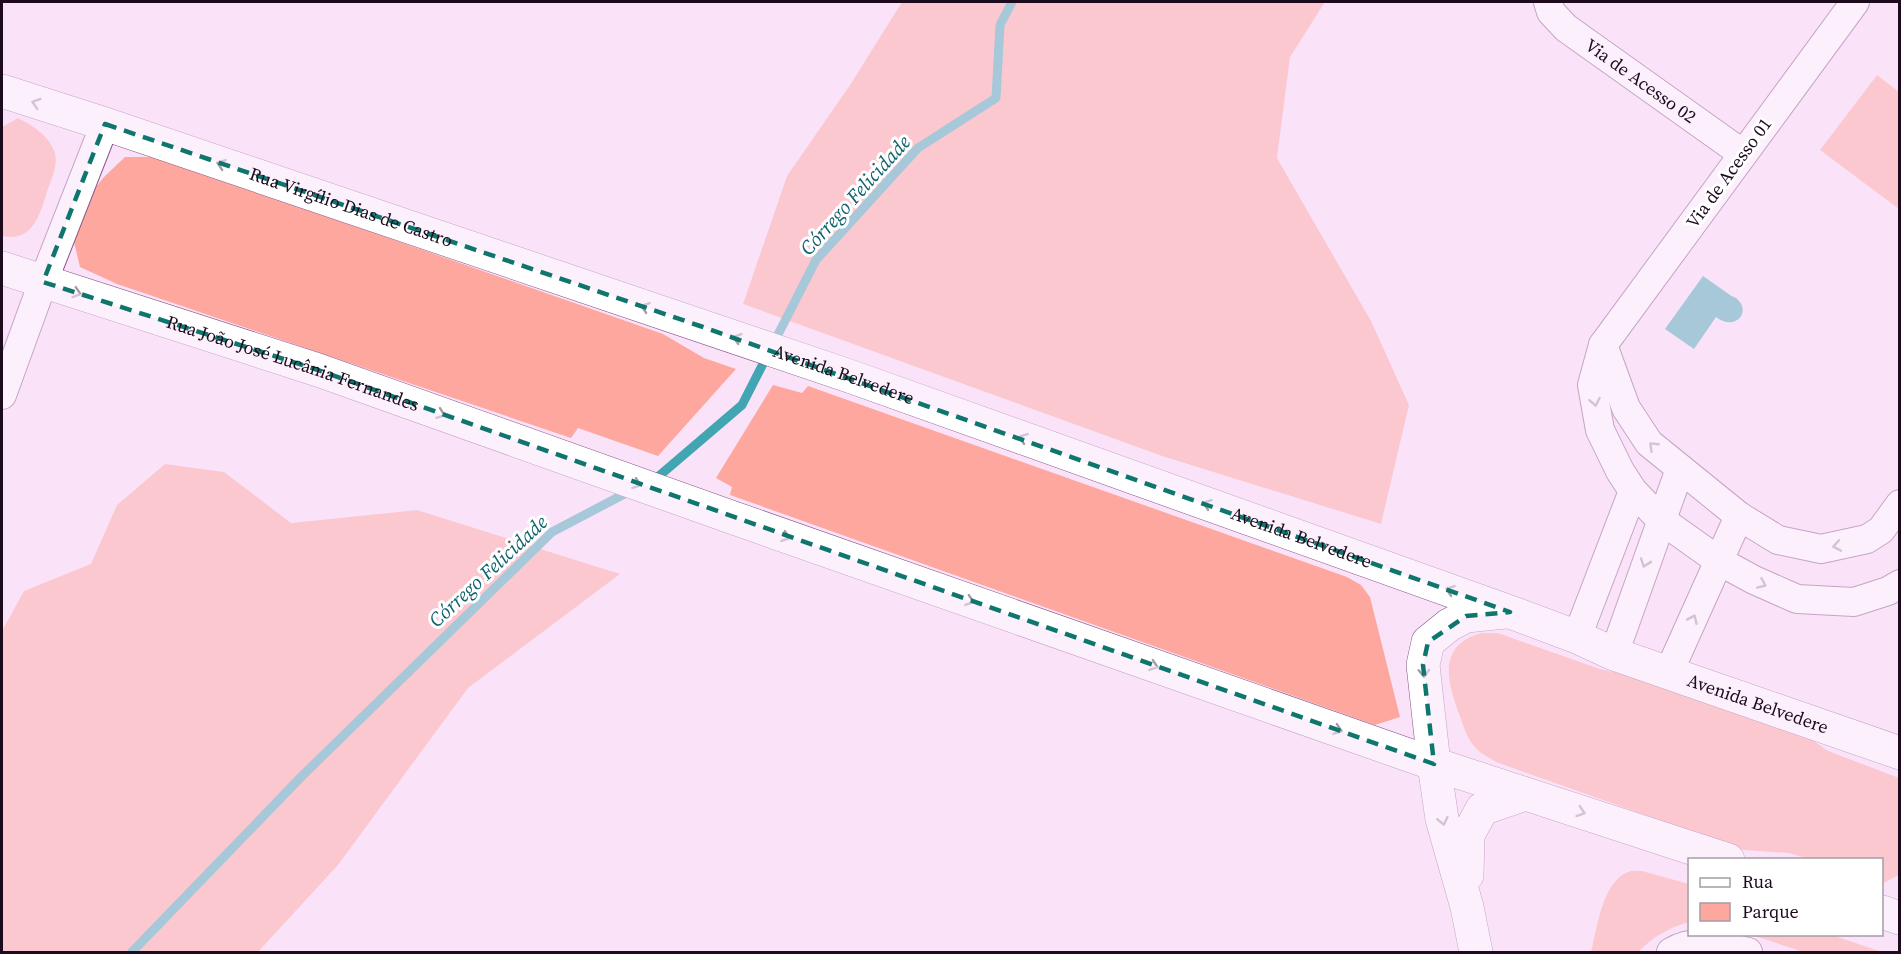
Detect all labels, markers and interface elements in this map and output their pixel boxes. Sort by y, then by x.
street label: Via de Acesso 02 [1580,32,1702,129]
one-way arrow [31,98,42,110]
street label: Via de Acesso 01 [1680,112,1777,233]
water label: Córrego Felicidade [793,129,917,261]
one-way arrow [216,158,227,171]
street label: Rua Virgílio Dias de Castro [246,161,456,253]
one-way arrow [71,286,82,298]
one-way arrow [640,302,651,314]
street label: Rua João José Lucânia Fernandes [163,309,423,417]
one-way arrow [732,333,743,345]
street label: Avenida Belvedere [770,338,918,410]
one-way arrow [1588,397,1601,407]
one-way arrow [435,406,446,419]
one-way arrow [1018,433,1029,445]
one-way arrow [1650,442,1660,453]
one-way arrow [632,476,642,489]
one-way arrow [1202,498,1213,511]
street label: Avenida Belvedere [1228,500,1375,574]
water label: Córrego Felicidade [423,509,553,633]
one-way arrow [780,529,791,542]
one-way arrow [1832,539,1842,552]
one-way arrow [1640,557,1653,568]
one-way arrow [1756,577,1767,589]
one-way arrow [1445,585,1456,598]
one-way arrow [964,594,975,607]
one-way arrow [1686,614,1698,625]
one-way arrow [1148,658,1159,671]
street label: Avenida Belvedere [1684,667,1832,739]
one-way arrow [1417,668,1430,677]
one-way arrow [1332,723,1343,736]
one-way arrow [1575,804,1586,817]
one-way arrow [1436,816,1449,826]
legend [1688,858,1883,936]
text: Rua [1742,869,1774,894]
text: Parque [1742,899,1799,924]

